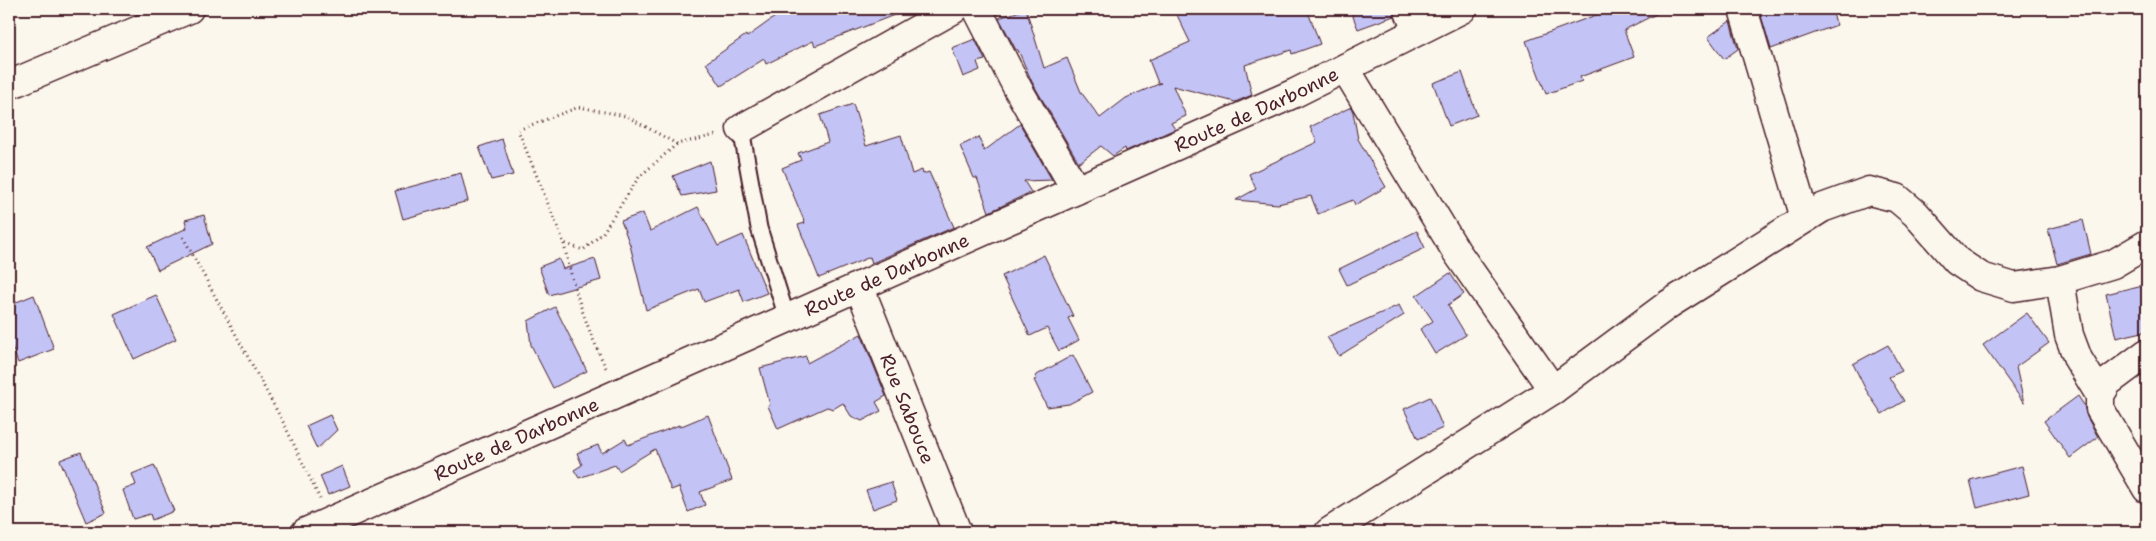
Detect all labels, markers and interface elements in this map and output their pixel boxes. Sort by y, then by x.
street label: Route de Darbonne [1170,61,1343,158]
street label: Route de Darbonne [800,227,973,322]
street label: Rue Sabouce [874,350,941,468]
street label: Route de Darbonne [430,392,603,487]

